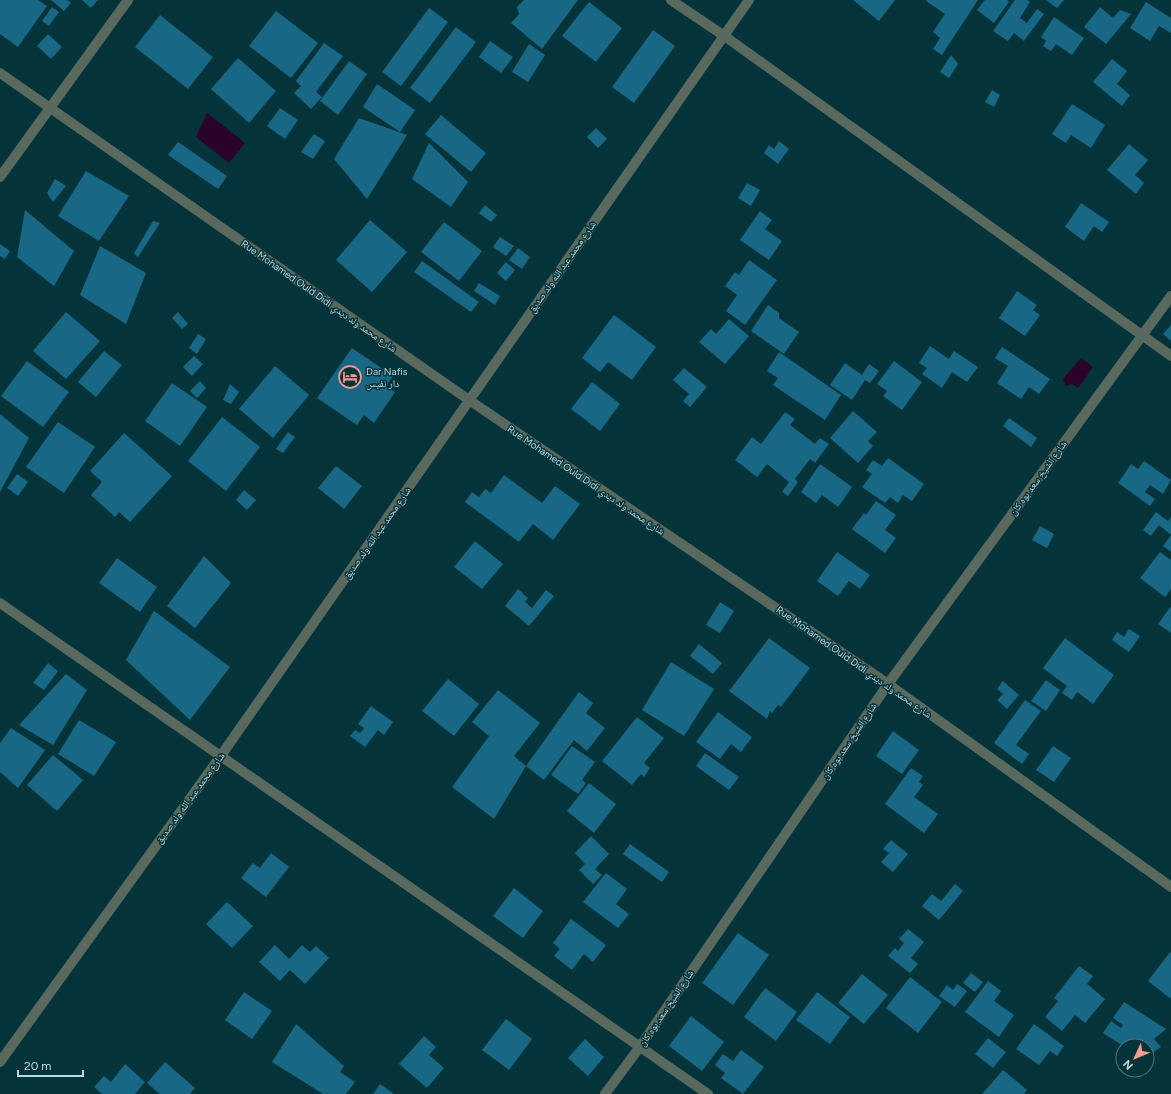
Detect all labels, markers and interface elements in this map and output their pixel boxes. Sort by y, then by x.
street label: شارع محمد عبد الله ولد صديق [525,218,599,316]
street label: Rue Mohamed Ould Didi شارع محمد ولد ديدي [238,237,400,357]
hotel icon: Dar Nafis دار نفيس [337,364,363,390]
place label: Dar Nafis دار نفيس [366,365,408,390]
street label: Rue Mohamed Ould Didi شارع محمد ولد ديدي [504,422,668,539]
street label: شارع الشيخ سعد بوه كان [1006,438,1070,518]
street label: شارع محمد عبد الله ولد صديق [340,484,414,582]
street label: Rue Mohamed Ould Didi شارع محمد ولد ديدي [773,603,935,723]
street label: شارع الشيخ سعد بوه كان [819,700,880,782]
street label: شارع محمد عبد الله ولد صديق [153,749,228,846]
street label: شارع الشيخ سعد بوه كان [636,967,697,1049]
north arrow [1115,1038,1155,1078]
scale bar [18,1052,83,1078]
text: N [1121,1057,1136,1072]
text: 20 m [24,1059,52,1073]

